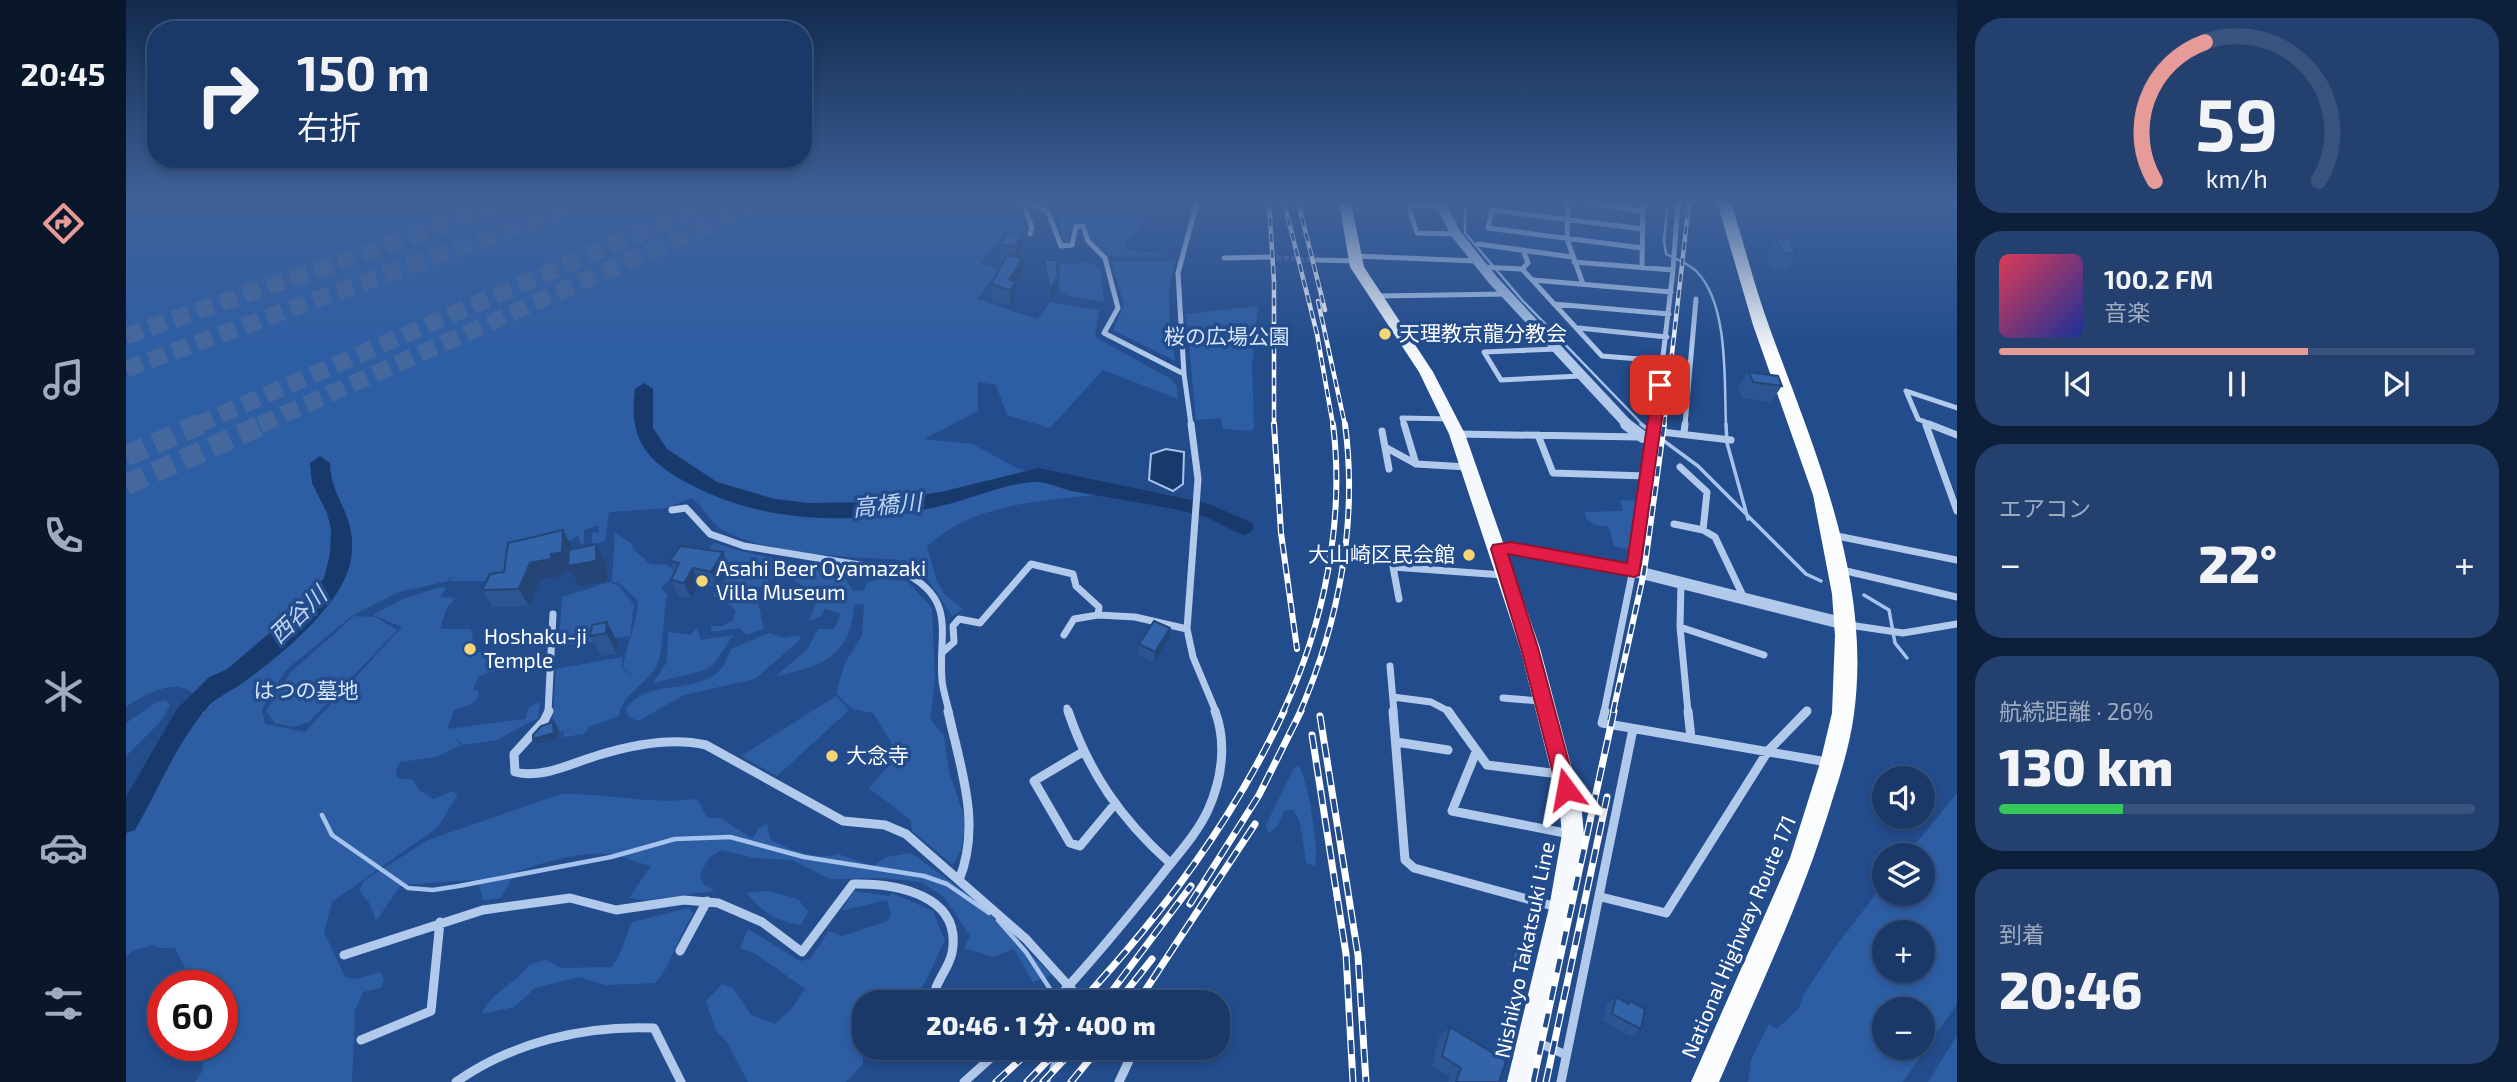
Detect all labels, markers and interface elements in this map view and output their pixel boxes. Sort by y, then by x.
text: 150 m [297,42,430,101]
icon: right [182,49,273,140]
text: 20:45 [20,54,106,92]
text: 59 [2195,79,2279,167]
text: 右折 [297,107,361,145]
text: km/h [2206,163,2268,193]
icon: directions [39,199,88,248]
text: 100.2 FM [2104,263,2213,294]
text: 音楽 [2104,298,2150,326]
place label: 天理教京龍分教会 [1399,320,1567,345]
park label: 桜の広場公園 [1164,323,1290,348]
marker: 天理教京龍分教会 [1377,326,1393,342]
icon: music [39,355,88,404]
pin [1630,355,1690,415]
icon: previous [2059,365,2097,403]
icon: pause [2218,365,2256,403]
icon: next [2377,365,2415,403]
icon: arrive [1641,366,1679,404]
water label: 高橋川 [851,487,925,521]
text: エアコン [1999,494,2091,522]
icon: phone [39,511,88,560]
text: 22° [2198,531,2277,593]
text: − [1999,540,2021,586]
text: + [2454,540,2475,586]
place label: 大山崎区民会館 [1308,541,1455,566]
marker: 大山崎区民会館 [1461,547,1477,563]
place label: Asahi Beer Oyamazaki Villa Museum [716,555,926,604]
marker: Asahi Beer Oyamazaki Villa Museum [694,573,710,589]
water label: 西谷川 [263,578,334,648]
place label: Hoshaku-ji Temple [484,623,587,672]
marker: Hoshaku-ji Temple [462,641,478,657]
icon: climate [39,667,88,716]
park label: はつの墓地 [254,677,359,702]
text: 航続距離 · 26% [1999,697,2153,725]
text: 130 km [1999,734,2173,796]
place label: 大念寺 [846,742,909,767]
marker: 大念寺 [824,748,840,764]
position arrow [1529,752,1603,826]
map controls [1872,766,1935,1060]
button: sound [1872,766,1935,829]
street label: National Highway Route 171 [1675,811,1800,1061]
icon: car [39,823,88,872]
street label: Nishikyo Takatsuki Line [1488,839,1559,1060]
button: layers [1872,843,1935,906]
button: + [1872,920,1935,983]
text: 到着 [1999,920,2045,948]
text: 20:46 [1999,957,2142,1019]
speed limit sign: 60 [147,970,238,1061]
icon: filters [39,979,88,1028]
button: − [1872,997,1935,1060]
text: 20:46 · 1 分 · 400 m [926,1009,1156,1040]

